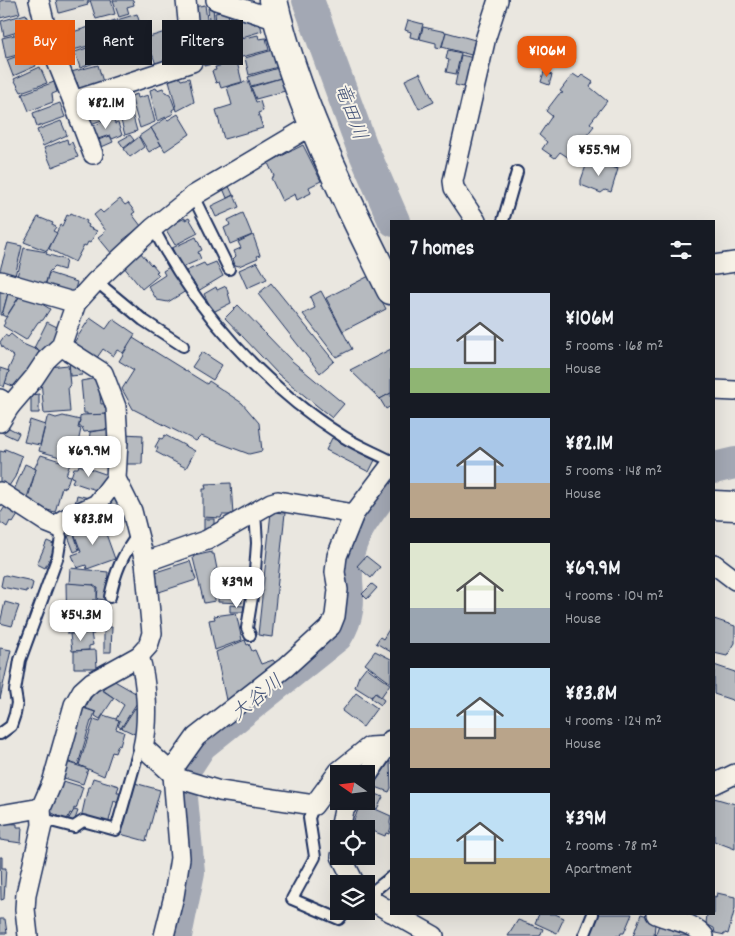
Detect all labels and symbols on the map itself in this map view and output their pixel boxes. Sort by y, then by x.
pin: ¥106M [512,36,582,78]
water label: 竜田川 [326,79,372,145]
pin: ¥82.1M [65,88,147,130]
pin: ¥55.9M [558,134,640,177]
pin: ¥69.9M [48,436,130,478]
pin: ¥83.8M [52,504,134,546]
pin: ¥39M [207,566,267,609]
pin: ¥54.3M [40,600,122,642]
water label: 大谷川 [226,669,290,729]
north arrow [330,765,375,810]

